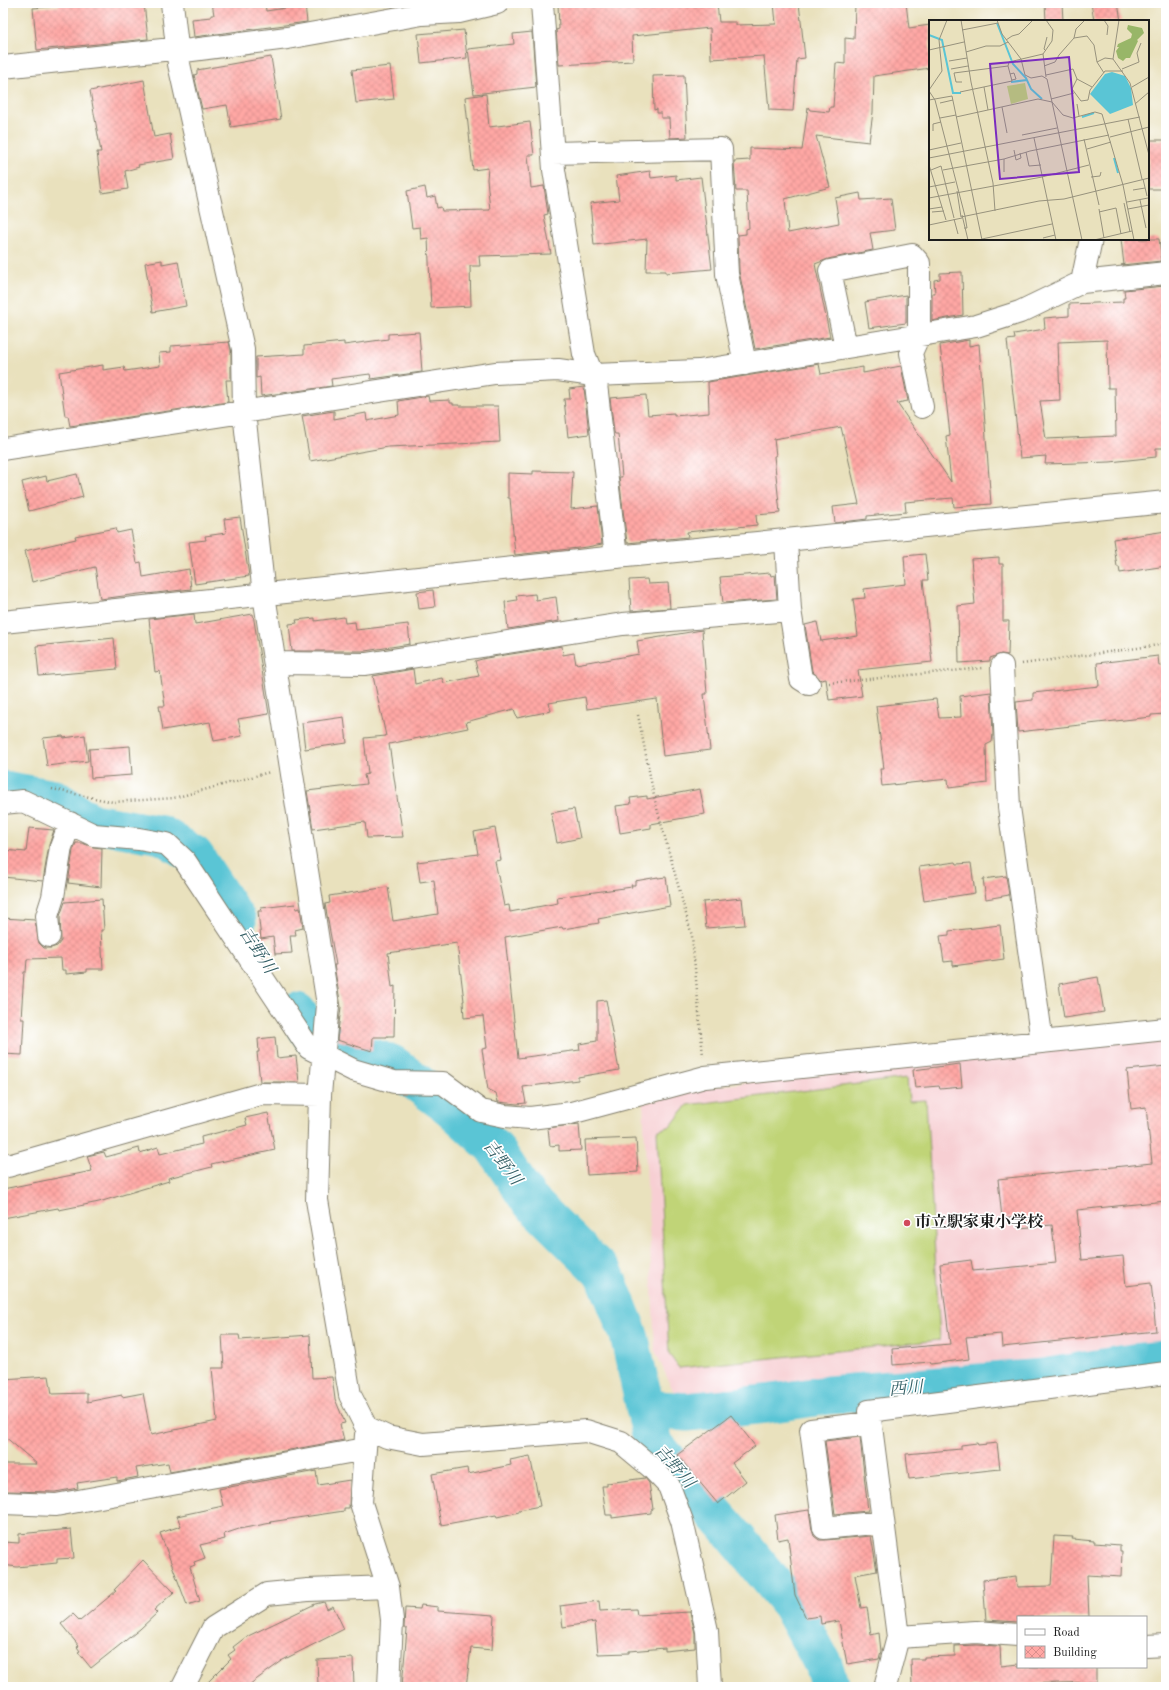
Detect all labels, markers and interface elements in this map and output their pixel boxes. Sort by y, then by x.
inset map [929,20,1149,240]
water label: 吉野川 [236,924,281,979]
water label: 吉野川 [480,1136,527,1190]
place label: 市立駅家東小学校 [915,1213,1044,1231]
marker: 市立駅家東小学校 [902,1218,912,1228]
water label: 西川 [888,1378,926,1399]
water label: 吉野川 [651,1441,700,1493]
legend [1017,1616,1147,1668]
text: Road [1053,1627,1080,1639]
text: Building [1053,1647,1097,1659]

